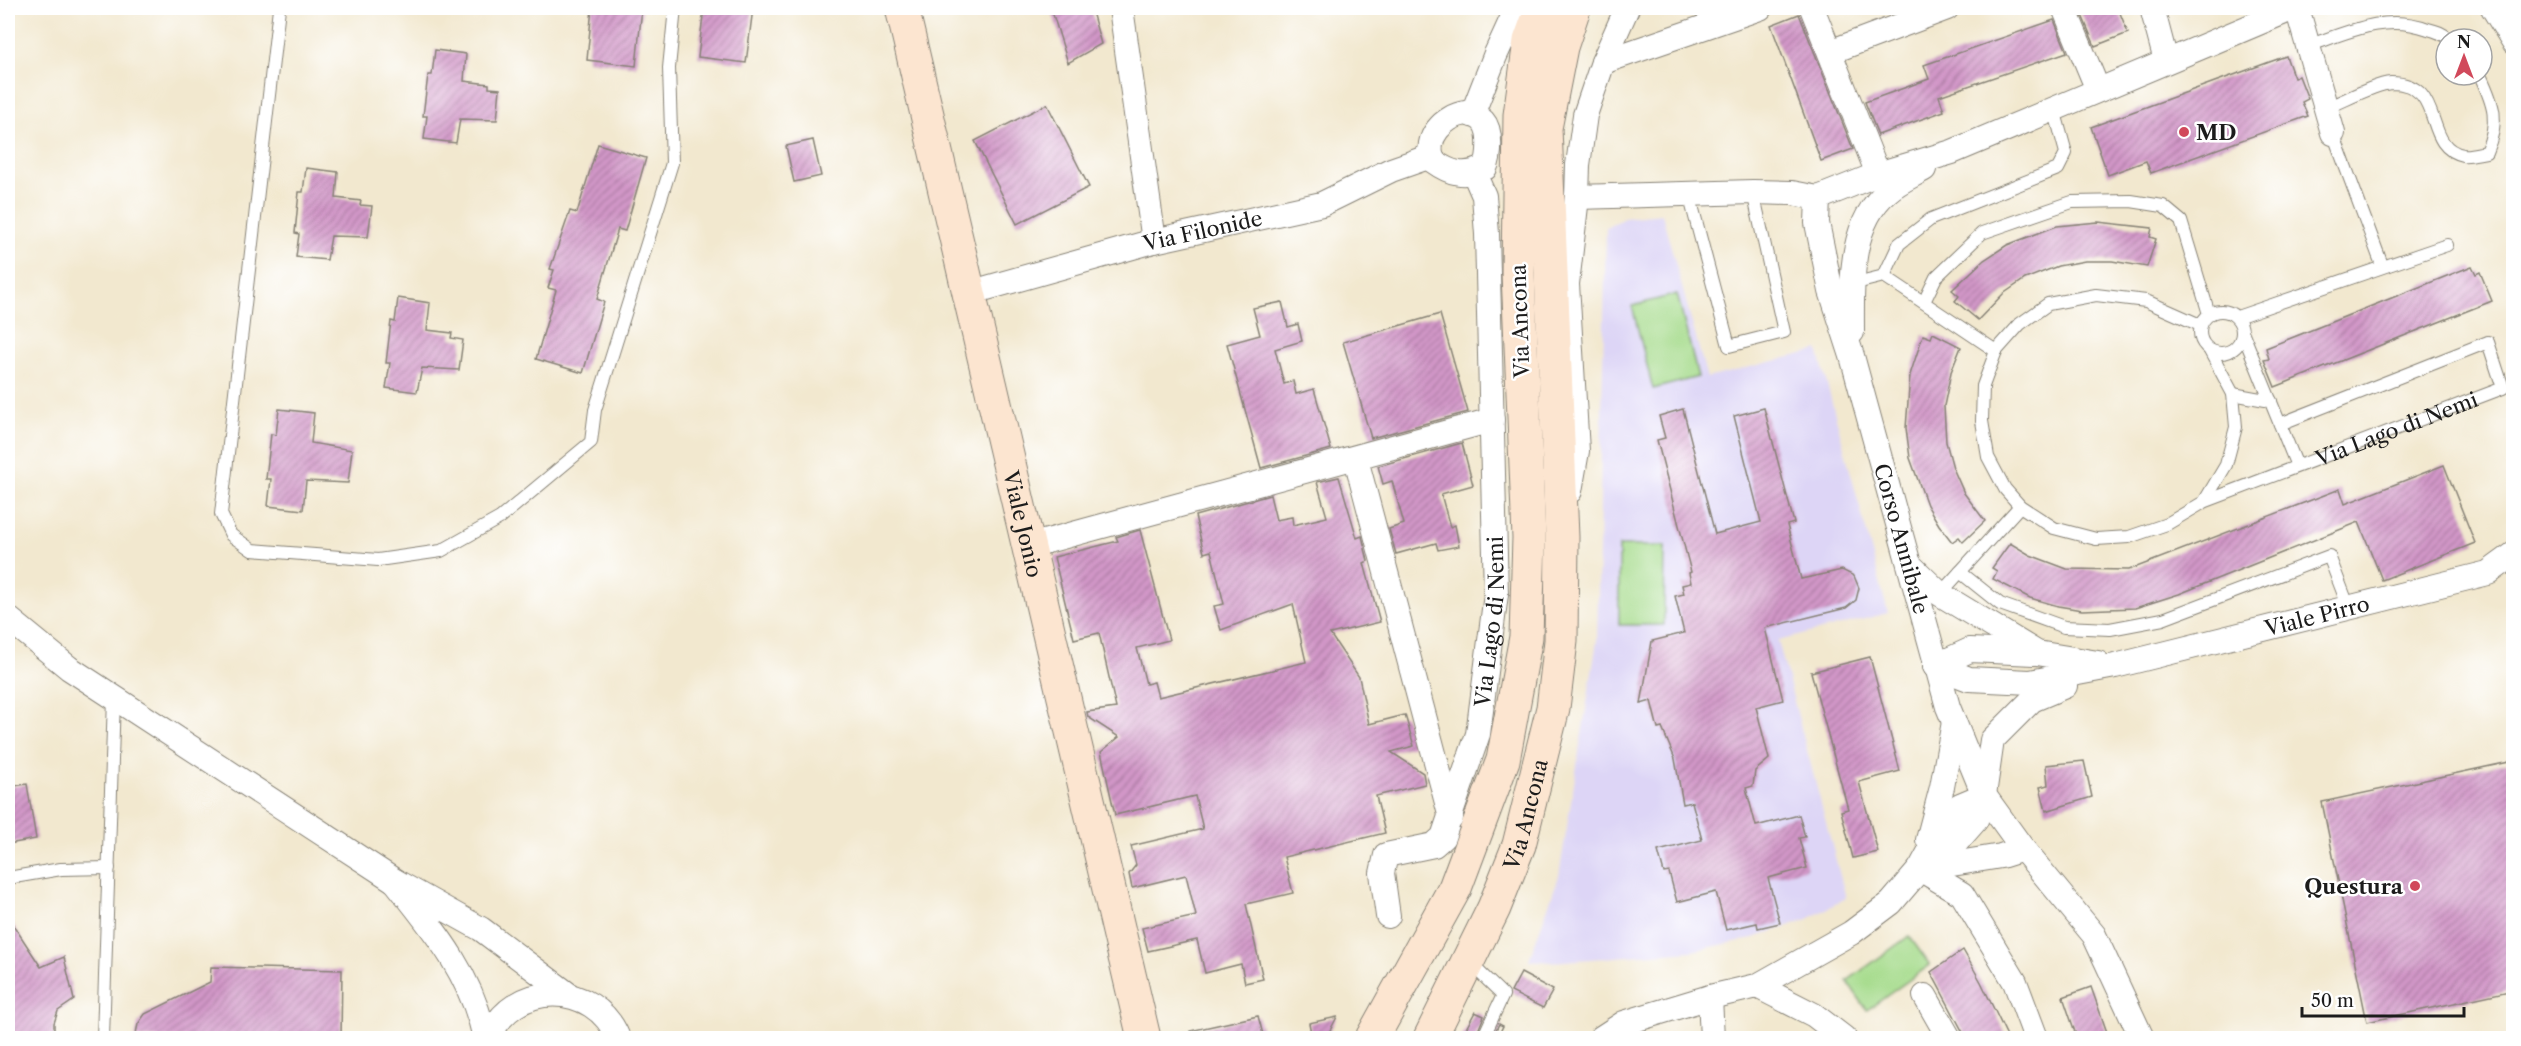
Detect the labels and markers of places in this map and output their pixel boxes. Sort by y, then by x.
place label: MD [2196,120,2237,145]
marker: MD [2177,125,2191,139]
place label: Questura [2304,874,2404,899]
marker: Questura [2408,879,2422,893]

